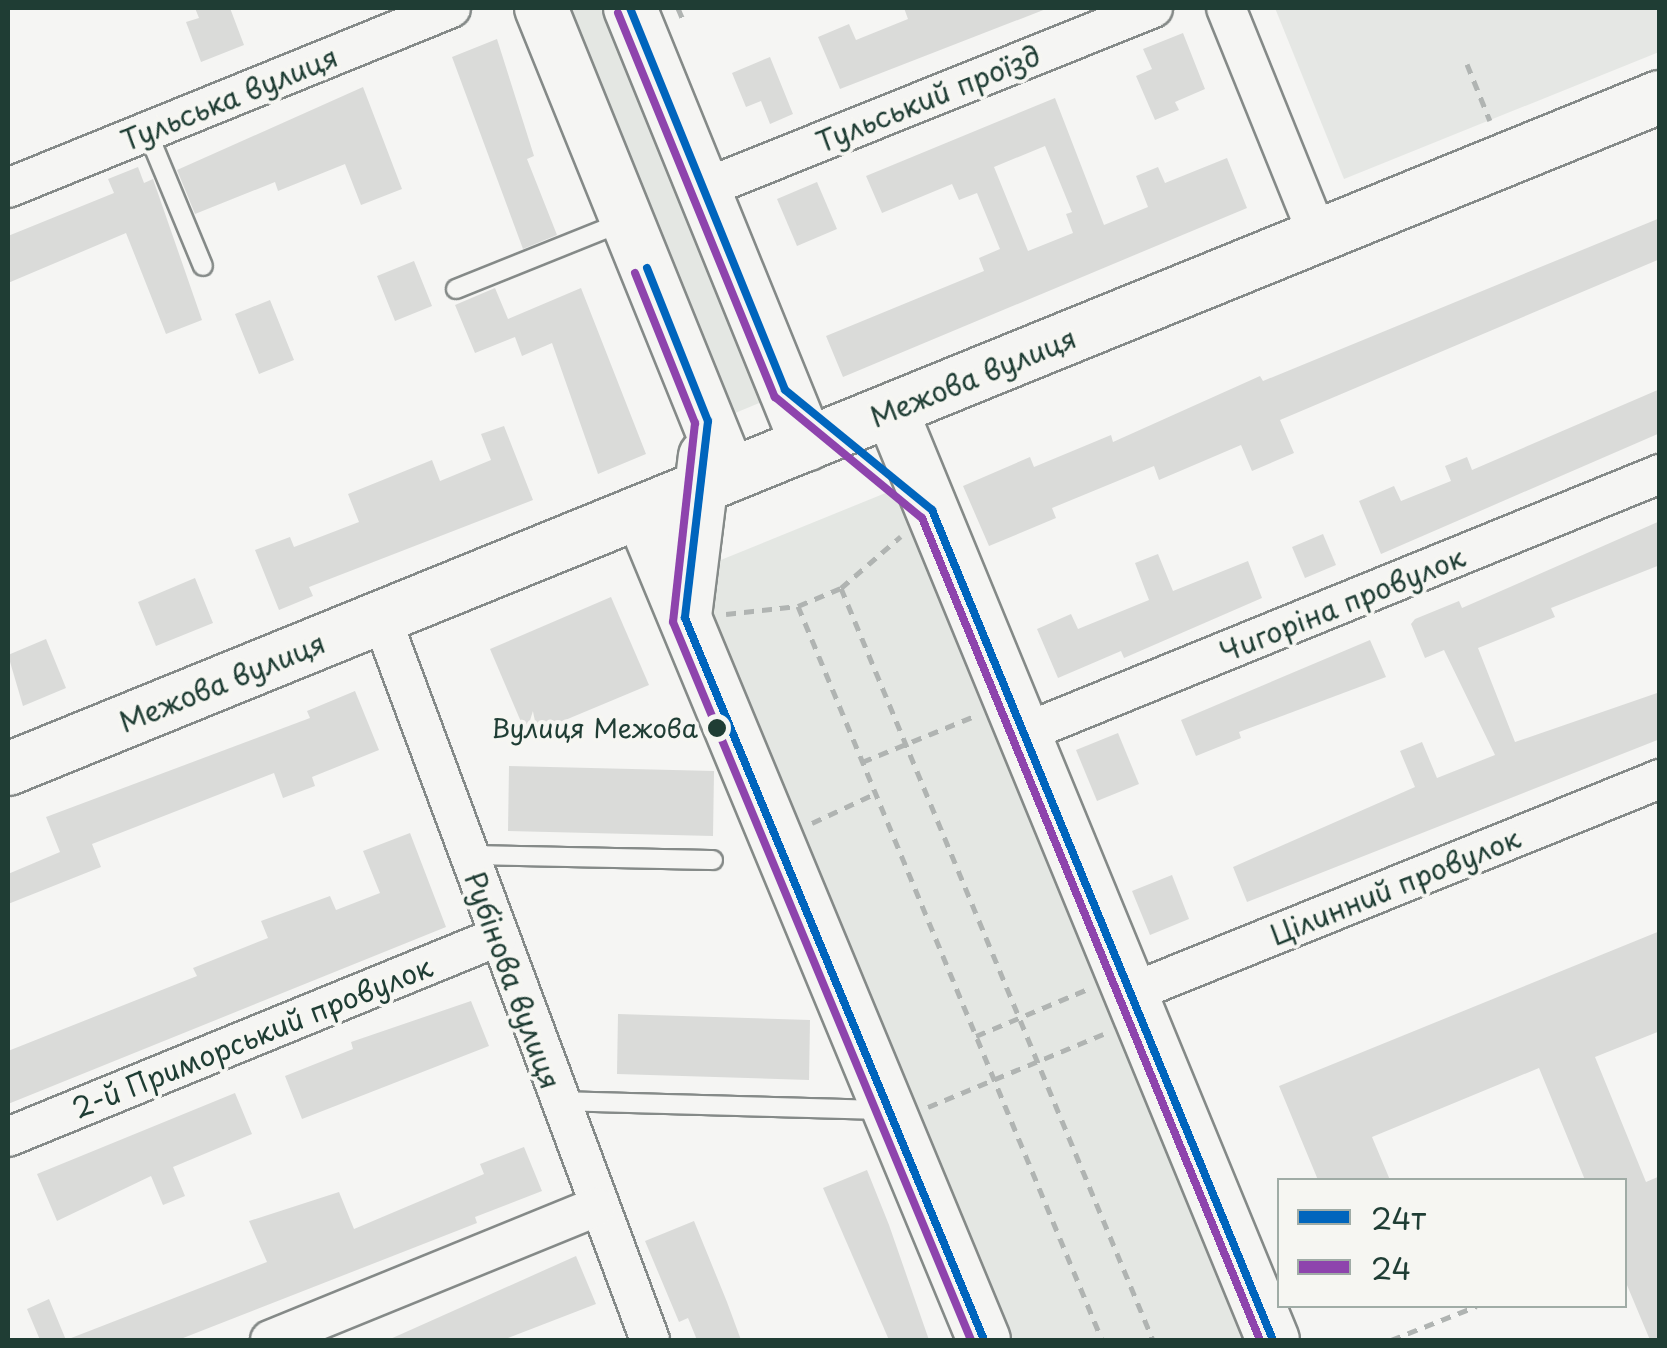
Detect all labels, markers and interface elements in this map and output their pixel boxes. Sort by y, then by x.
street label: Тульський проїзд [811,38,1045,158]
street label: Тульська вулиця [115,39,343,157]
street label: Межова вулиця [865,320,1081,434]
street label: Чигоріна провулок [1214,539,1470,669]
street label: Межова вулиця [114,625,330,739]
place label: Вулиця Межова [491,712,698,744]
marker: Вулиця Межова [707,718,727,738]
street label: Цілинний провулок [1265,821,1525,951]
street label: Рубінова вулиця [458,866,568,1094]
street label: 2-й Приморський провулок [67,949,437,1125]
legend [1277,1178,1627,1308]
text: 24т [1371,1195,1426,1240]
text: 24 [1371,1245,1411,1290]

